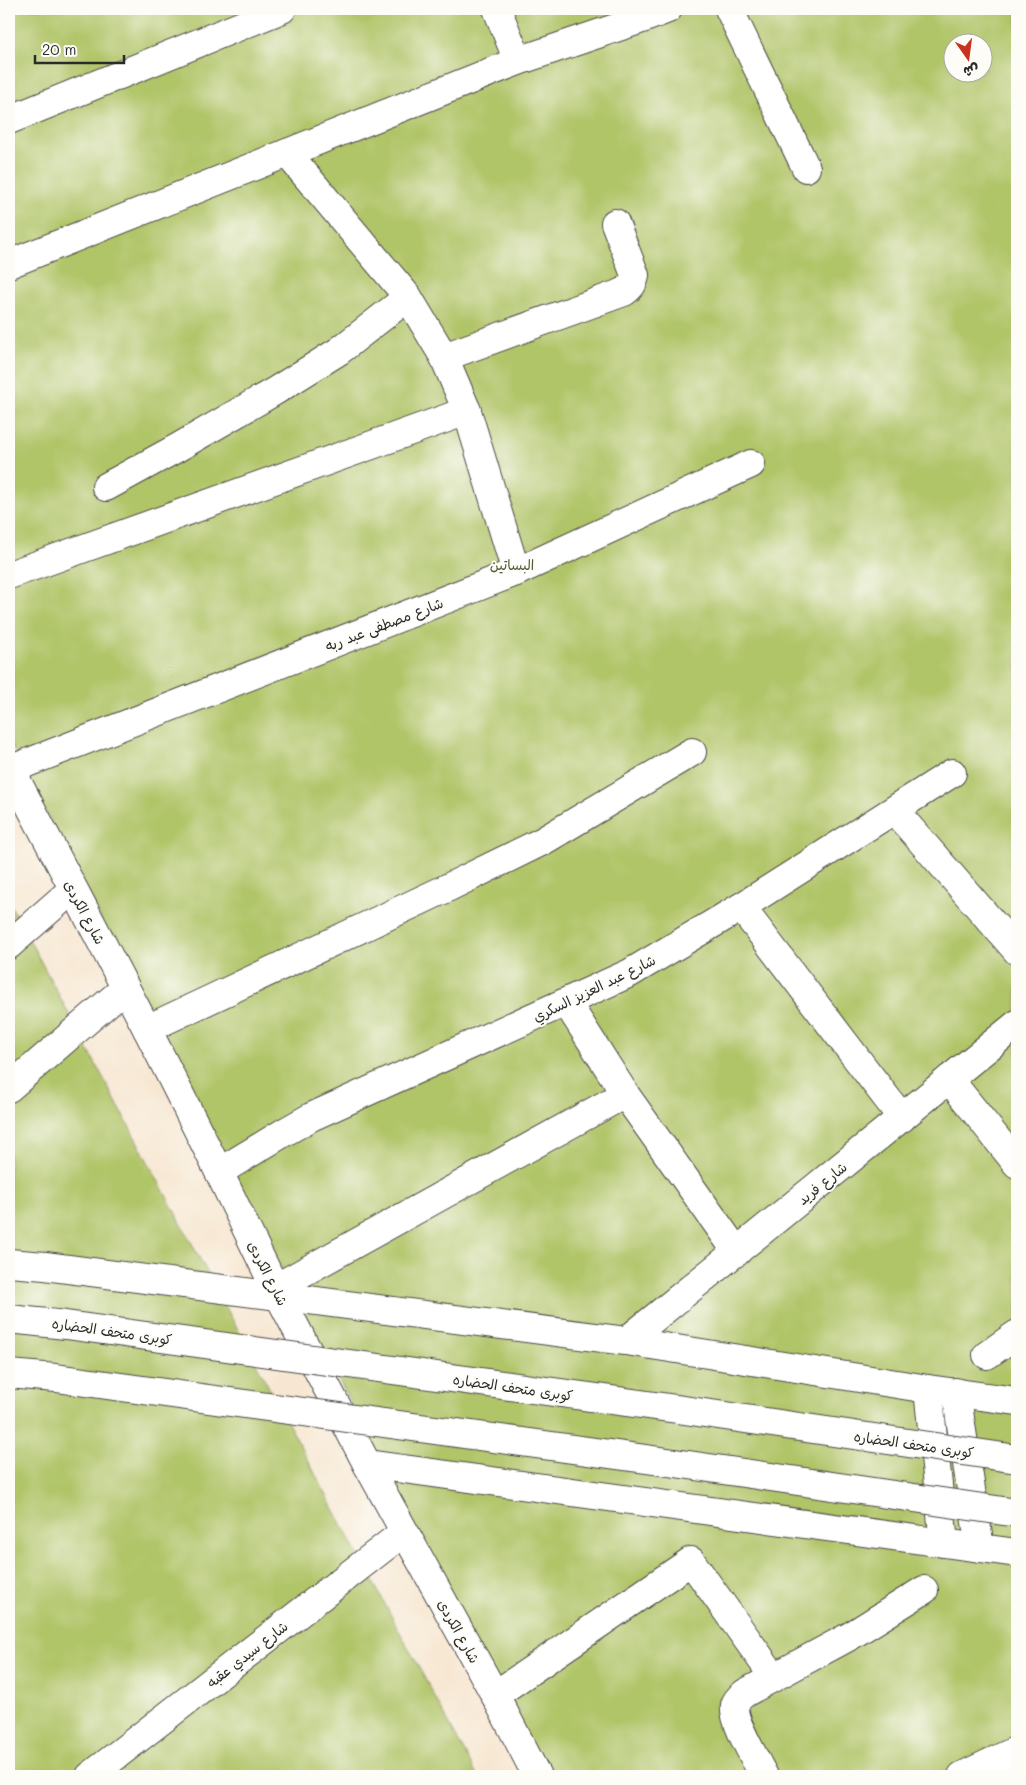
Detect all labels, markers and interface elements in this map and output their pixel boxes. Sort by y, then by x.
scale bar [35,32,124,64]
north arrow [944,32,994,82]
text: 20 m [42,39,76,59]
text: ش [961,60,981,82]
park label: البساتين [490,555,534,574]
street label: شارع مصطفى عبد ربه [322,593,446,656]
street label: شارع الكردى [59,876,110,948]
street label: شارع عبد العزيز السكري [530,950,659,1028]
street label: شارع فريد [793,1157,851,1210]
street label: شارع الكردى [243,1237,292,1309]
street label: كوبرى متحف الحضاره [50,1313,173,1350]
street label: كوبرى متحف الحضاره [451,1369,574,1406]
street label: كوبرى متحف الحضاره [852,1426,975,1463]
street label: شارع الكردى [433,1596,484,1667]
street label: شارع سيدي عقبه [203,1616,293,1693]

